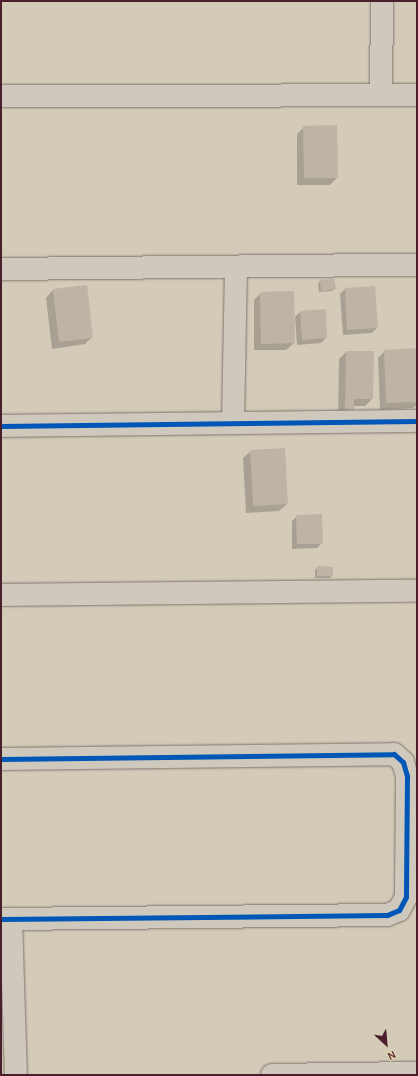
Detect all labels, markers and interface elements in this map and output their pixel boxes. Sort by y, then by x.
north arrow [366,1024,406,1064]
text: N [385,1048,398,1063]

